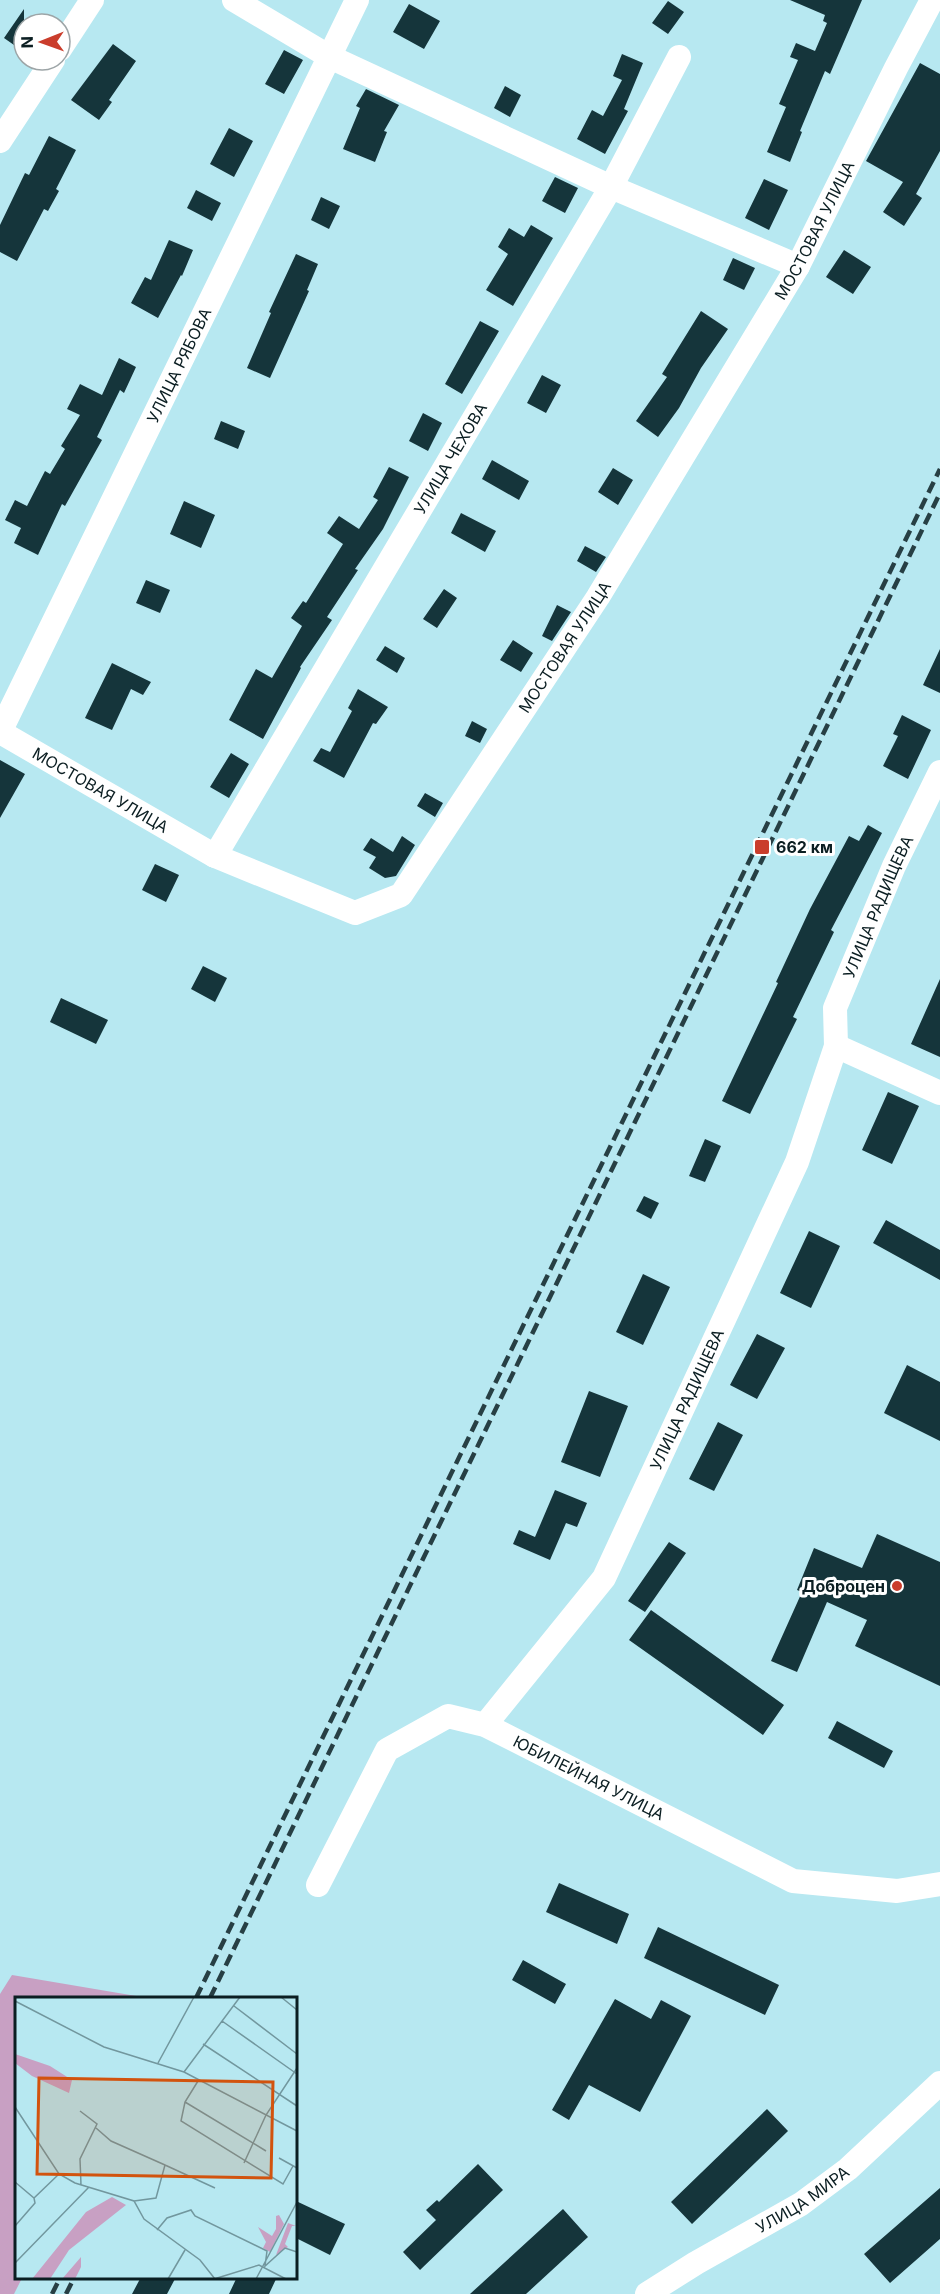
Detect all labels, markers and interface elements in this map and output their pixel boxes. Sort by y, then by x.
north arrow [12,12,72,72]
text: N [17,36,37,49]
street label: МОСТОВАЯ УЛИЦА [770,158,858,303]
street label: УЛИЦА РЯБОВА [142,304,215,426]
street label: УЛИЦА ЧЕХОВА [410,399,491,518]
street label: МОСТОВАЯ УЛИЦА [514,577,615,717]
street label: МОСТОВАЯ УЛИЦА [29,743,172,837]
street label: УЛИЦА РАДИЩЕВА [839,832,917,981]
place label: 662 км [776,837,833,857]
marker: 662 км [753,838,771,856]
street label: УЛИЦА РАДИЩЕВА [646,1326,728,1473]
place label: Доброцен [802,1576,885,1596]
marker: Доброцен [890,1579,904,1593]
street label: ЮБИЛЕЙНАЯ УЛИЦА [510,1731,668,1824]
inset map [15,1997,297,2279]
street label: УЛИЦА МИРА [752,2162,853,2237]

